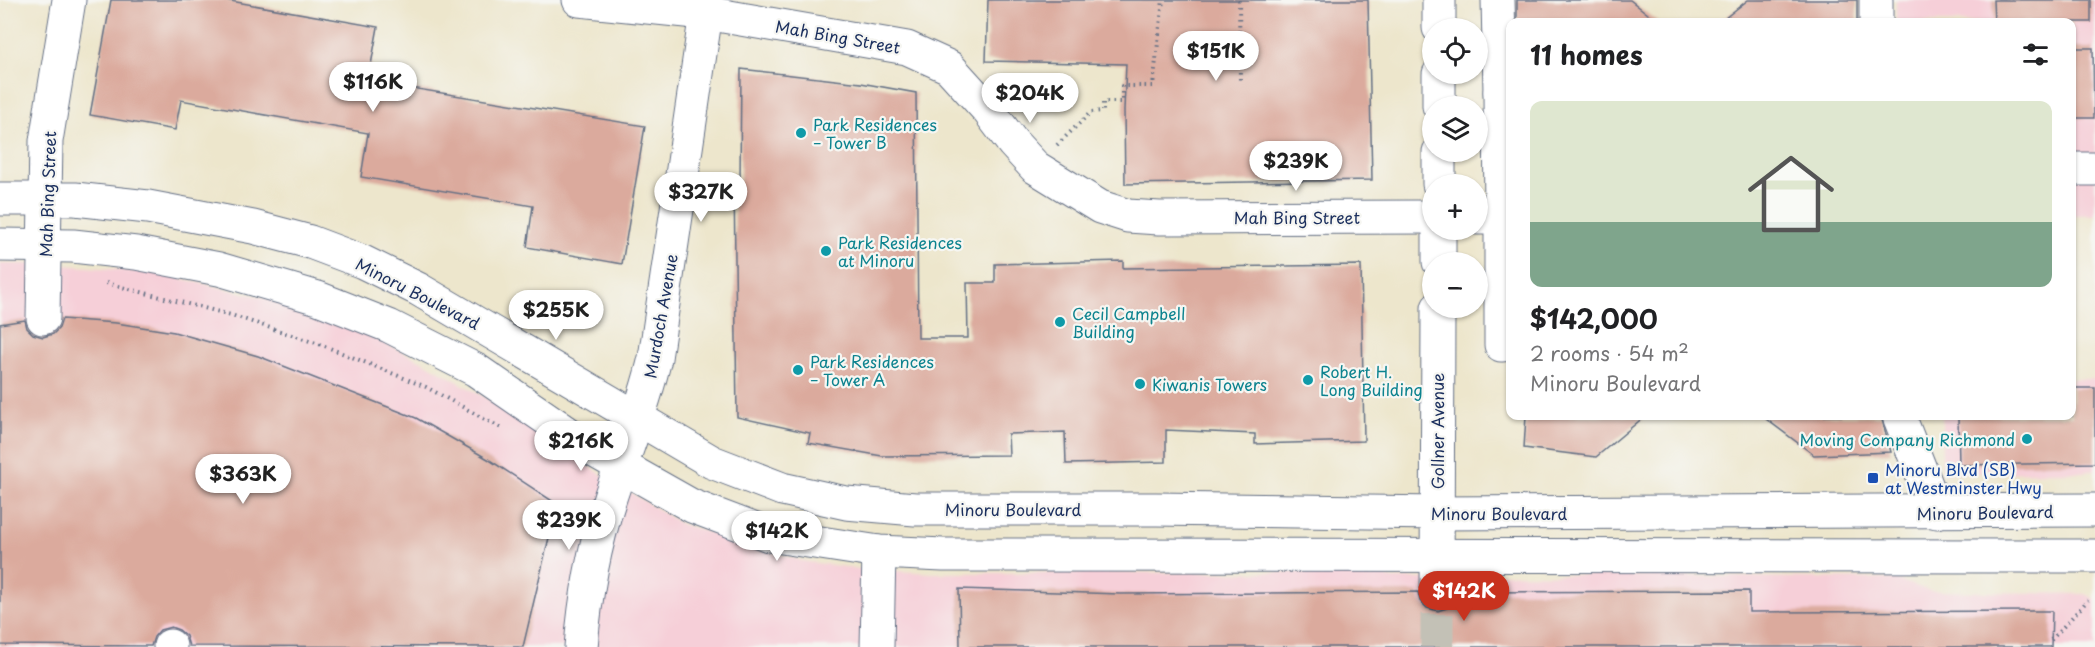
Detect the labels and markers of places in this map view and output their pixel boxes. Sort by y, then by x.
pin: $151K [1174,31,1258,82]
pin: $116K [331,62,415,113]
pin: $204K [988,73,1072,124]
place label: Park Residences – Tower B [813,112,937,154]
marker: Park Residences – Tower B [794,126,808,140]
pin: $239K [1254,141,1338,192]
pin: $327K [659,172,743,223]
place label: Park Residences at Minoru [838,230,962,272]
marker: Park Residences at Minoru [819,244,833,258]
pin: $255K [514,290,598,341]
place label: Cecil Campbell Building [1072,301,1185,343]
marker: Cecil Campbell Building [1053,315,1067,329]
place label: Park Residences – Tower A [810,349,934,391]
place label: Robert H. Long Building [1320,359,1423,401]
marker: Park Residences – Tower A [791,363,805,377]
place label: Kiwanis Towers [1152,372,1267,396]
marker: Robert H. Long Building [1301,373,1315,387]
marker: Kiwanis Towers [1133,377,1147,391]
pin: $216K [539,421,623,472]
place label: Moving Company Richmond [1799,427,2015,451]
marker: Moving Company Richmond [2020,432,2034,446]
pin: $363K [201,454,285,505]
place label: Minoru Blvd (SB) at Westminster Hwy [1885,457,2042,499]
marker: Minoru Blvd (SB) at Westminster Hwy [1866,471,1880,485]
pin: $239K [527,500,611,551]
pin: $142K [735,511,819,562]
pin: $142K [1422,571,1506,622]

